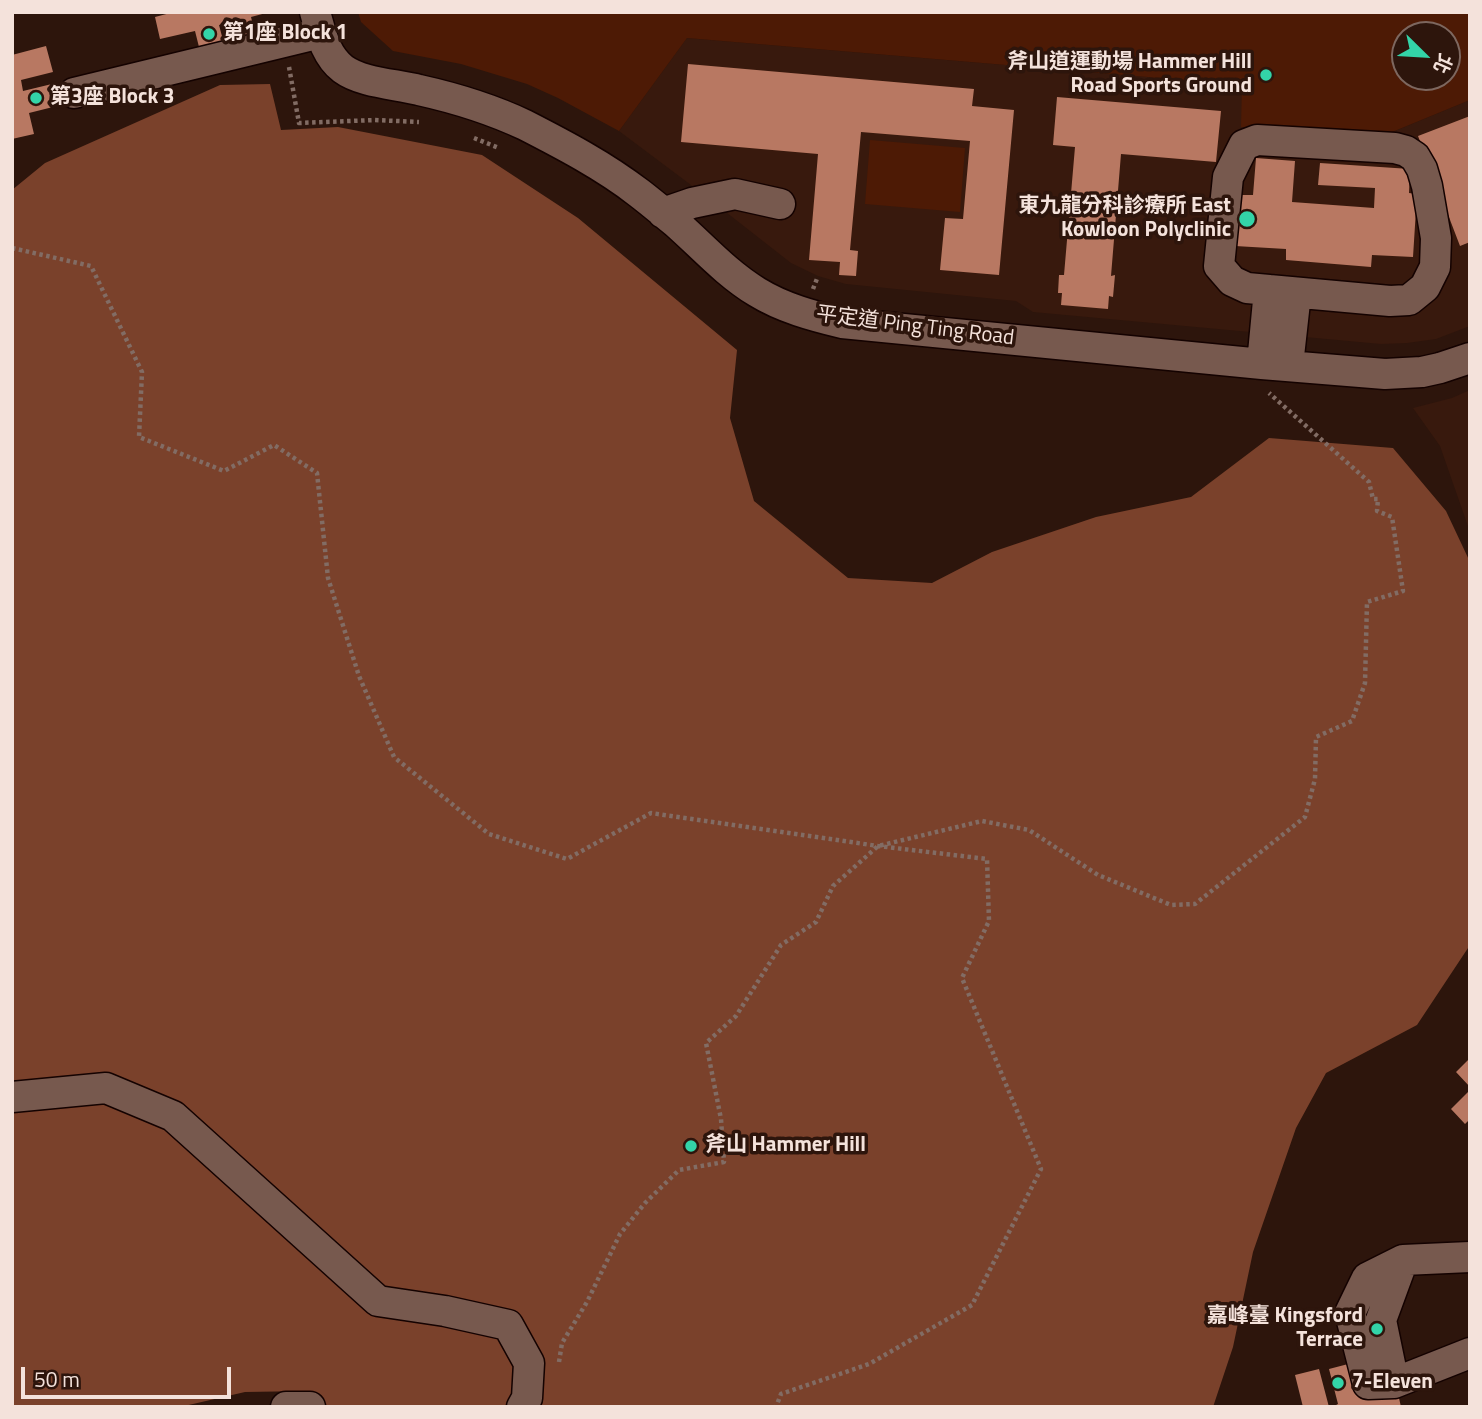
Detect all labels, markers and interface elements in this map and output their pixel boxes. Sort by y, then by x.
place label: 第1座 Block 1 [223,21,348,47]
north arrow [1391,21,1461,91]
marker: 第1座 Block 1 [201,26,217,42]
text: 北 [1427,49,1461,79]
place label: 斧山道運動場 Hammer Hill Road Sports Ground [1007,50,1252,100]
marker: 斧山道運動場 Hammer Hill Road Sports Ground [1258,67,1274,83]
place label: 第3座 Block 3 [50,85,175,111]
marker: 第3座 Block 3 [28,90,44,106]
place label: 東九龍分科診療所 East Kowloon Polyclinic [1018,194,1231,244]
marker: 東九龍分科診療所 East Kowloon Polyclinic [1237,209,1257,229]
street label: 平定道 Ping Ting Road [815,302,1015,352]
place label: 斧山 Hammer Hill [705,1133,866,1159]
marker: 斧山 Hammer Hill [683,1138,699,1154]
place label: 嘉峰臺 Kingsford Terrace [1207,1304,1363,1354]
marker: 嘉峰臺 Kingsford Terrace [1369,1321,1385,1337]
scale bar [24,1352,234,1396]
text: 50 m [34,1363,80,1395]
place label: 7-Eleven [1352,1370,1433,1396]
marker: 7-Eleven [1330,1375,1346,1391]

